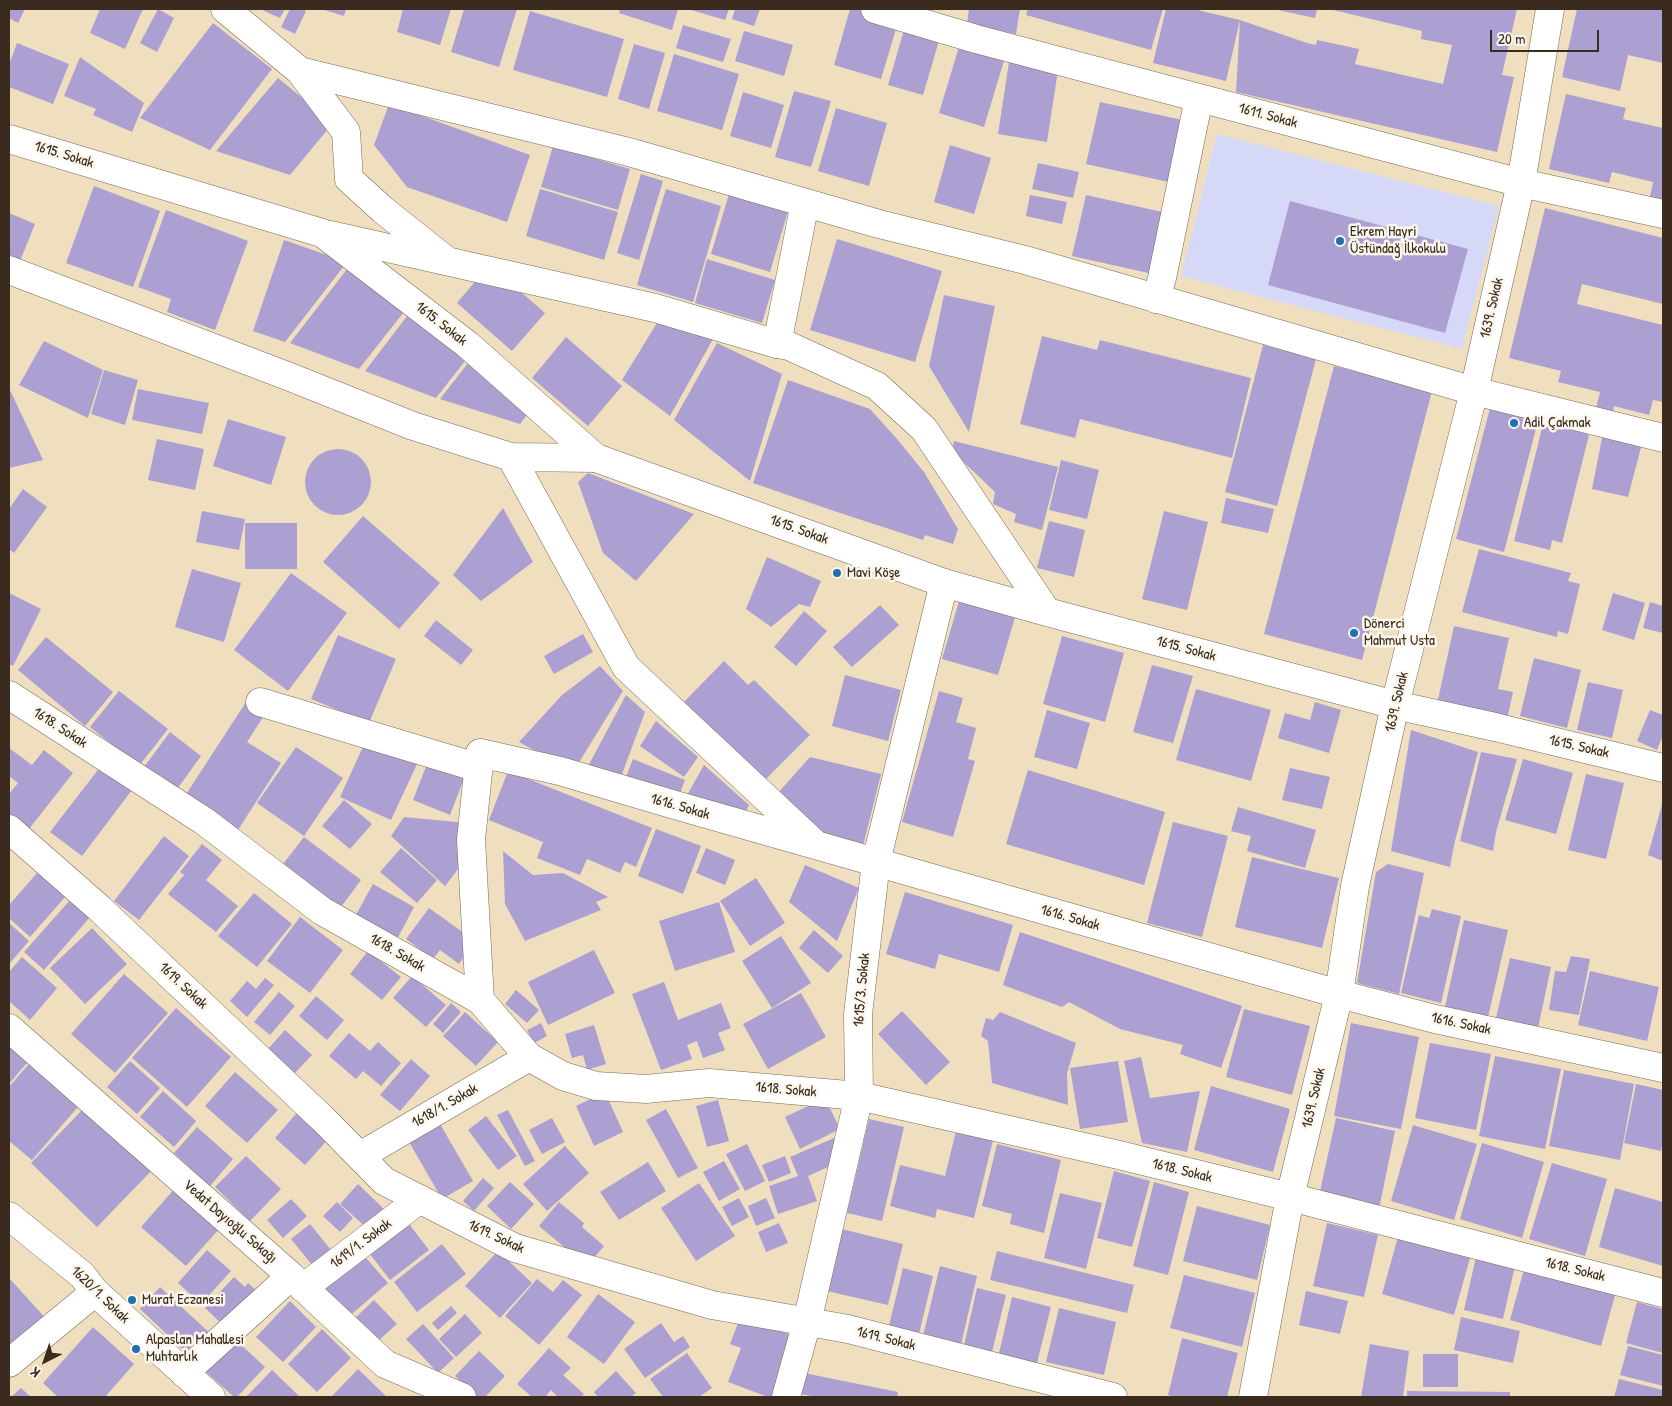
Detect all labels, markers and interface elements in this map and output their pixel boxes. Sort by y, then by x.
scale bar [1492,20,1601,52]
text: 20 m [1498,28,1525,49]
street label: 1611. Sokak [1237,100,1299,132]
street label: 1615. Sokak [32,137,96,173]
place label: Ekrem Hayri Üstündağ İlkokulu [1350,223,1446,258]
marker: Ekrem Hayri Üstündağ İlkokulu [1334,235,1346,247]
street label: 1639. Sokak [1476,276,1508,340]
street label: 1615. Sokak [411,298,471,350]
place label: Adil Çakmak [1524,414,1591,432]
marker: Adil Çakmak [1508,417,1520,429]
street label: 1615. Sokak [767,511,831,549]
place label: Mavi Köşe [847,564,900,582]
marker: Mavi Köşe [831,567,843,579]
place label: Dönerci Mahmut Usta [1364,615,1435,650]
marker: Dönerci Mahmut Usta [1348,627,1360,639]
street label: 1615. Sokak [1154,632,1218,666]
street label: 1639. Sokak [1381,670,1413,734]
street label: 1618. Sokak [29,704,91,752]
street label: 1615. Sokak [1547,731,1611,763]
street label: 1616. Sokak [648,790,712,824]
street label: 1616. Sokak [1038,901,1102,935]
street label: 1618. Sokak [366,930,428,976]
street label: 1615/3. Sokak [850,952,874,1028]
street label: 1619. Sokak [155,959,211,1013]
street label: 1616. Sokak [1429,1009,1493,1039]
street label: 1639. Sokak [1298,1066,1330,1130]
street label: 1618. Sokak [755,1078,817,1102]
street label: 1618/1. Sokak [409,1080,481,1132]
street label: 1618. Sokak [1150,1155,1214,1187]
street label: Vedat Dayıoğlu Sokağı [179,1176,281,1268]
street label: 1619/1. Sokak [327,1215,395,1273]
street label: 1619. Sokak [465,1216,527,1258]
street label: 1618. Sokak [1543,1254,1607,1286]
street label: 1620/1. Sokak [67,1263,133,1327]
place label: Murat Eczanesi [142,1291,224,1309]
marker: Murat Eczanesi [126,1294,138,1306]
street label: 1619. Sokak [855,1323,917,1355]
place label: Alpaslan Mahallesi Muhtarlık [146,1331,244,1366]
north arrow [20,1336,70,1386]
marker: Alpaslan Mahallesi Muhtarlık [130,1343,142,1355]
text: K [26,1363,44,1382]

